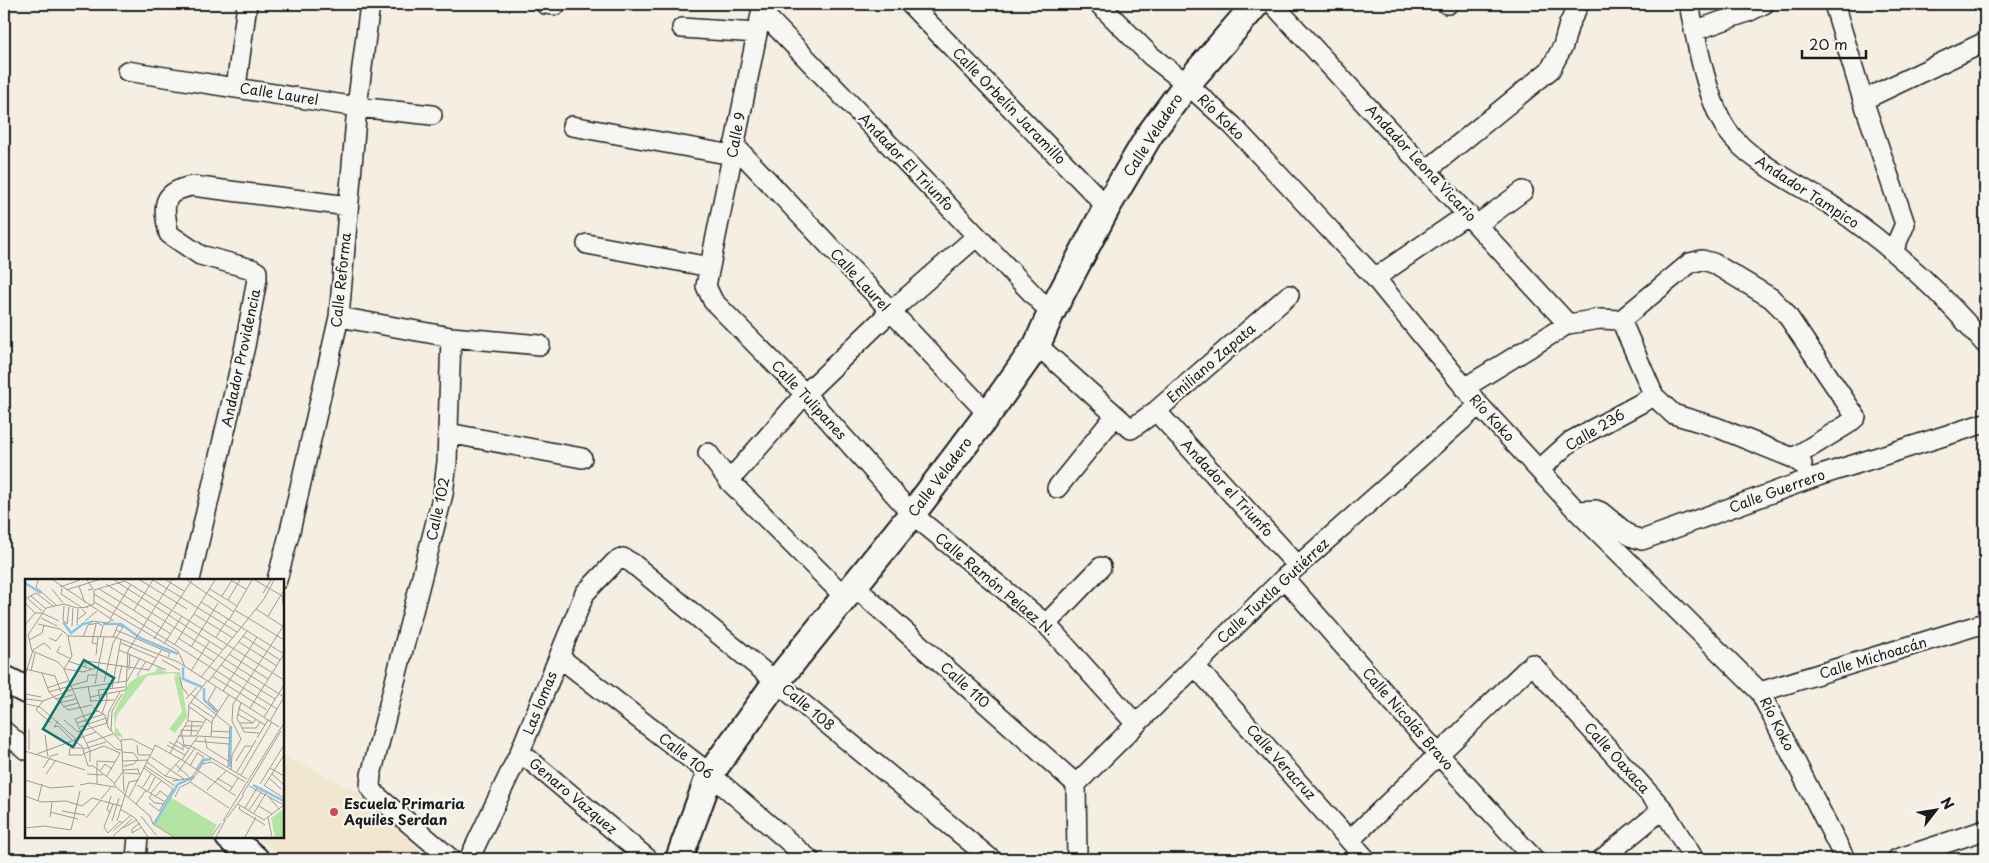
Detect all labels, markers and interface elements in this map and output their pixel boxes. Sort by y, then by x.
scale bar [1802,28,1865,60]
text: 20 m [1809,32,1848,55]
street label: Calle Orbelín Jaramillo [948,42,1071,169]
street label: Calle Laurel [238,77,320,110]
street label: Calle Veladero [1118,89,1187,180]
street label: Río Koko [1193,89,1250,145]
street label: Andador Leona Vicario [1361,99,1482,226]
street label: Andador El Triunfo [854,108,959,215]
street label: Calle 9 [721,110,750,160]
street label: Andador Tampico [1751,150,1864,233]
street label: Calle Reforma [325,231,356,328]
street label: Calle Laurel [826,243,895,316]
street label: Andador Providencia [216,286,266,429]
street label: Emiliano Zapata [1162,318,1260,407]
street label: Calle Tulipanes [767,355,852,444]
street label: Río Koko [1465,389,1520,446]
street label: Calle 236 [1561,404,1628,456]
street label: Calle Veladero [903,432,977,521]
street label: Andador el Triunfo [1176,434,1278,541]
street label: Calle Guerrero [1726,463,1828,518]
street label: Calle 102 [421,475,454,543]
street label: Calle Ramón Pelaez N. [931,527,1060,640]
street label: Calle Tuxtla Gutiérrez [1212,533,1334,648]
inset map [25,579,284,838]
street label: Calle Michoacán [1817,631,1929,684]
street label: Calle 110 [936,657,995,713]
street label: Calle Nicolás Bravo [1358,663,1459,775]
street label: Las lomas [517,668,562,738]
street label: Calle 108 [777,678,839,735]
street label: Río Koko [1755,693,1800,755]
street label: Calle Oaxaca [1580,717,1655,798]
street label: Calle Veracruz [1242,719,1321,804]
street label: Calle 106 [654,727,718,784]
street label: Genaro Vazquez [525,752,622,839]
north arrow [1912,786,1962,836]
place label: Escuela Primaria Aquiles Serdan [343,793,465,830]
text: N [1936,793,1959,813]
marker: Escuela Primaria Aquiles Serdan [328,806,340,818]

